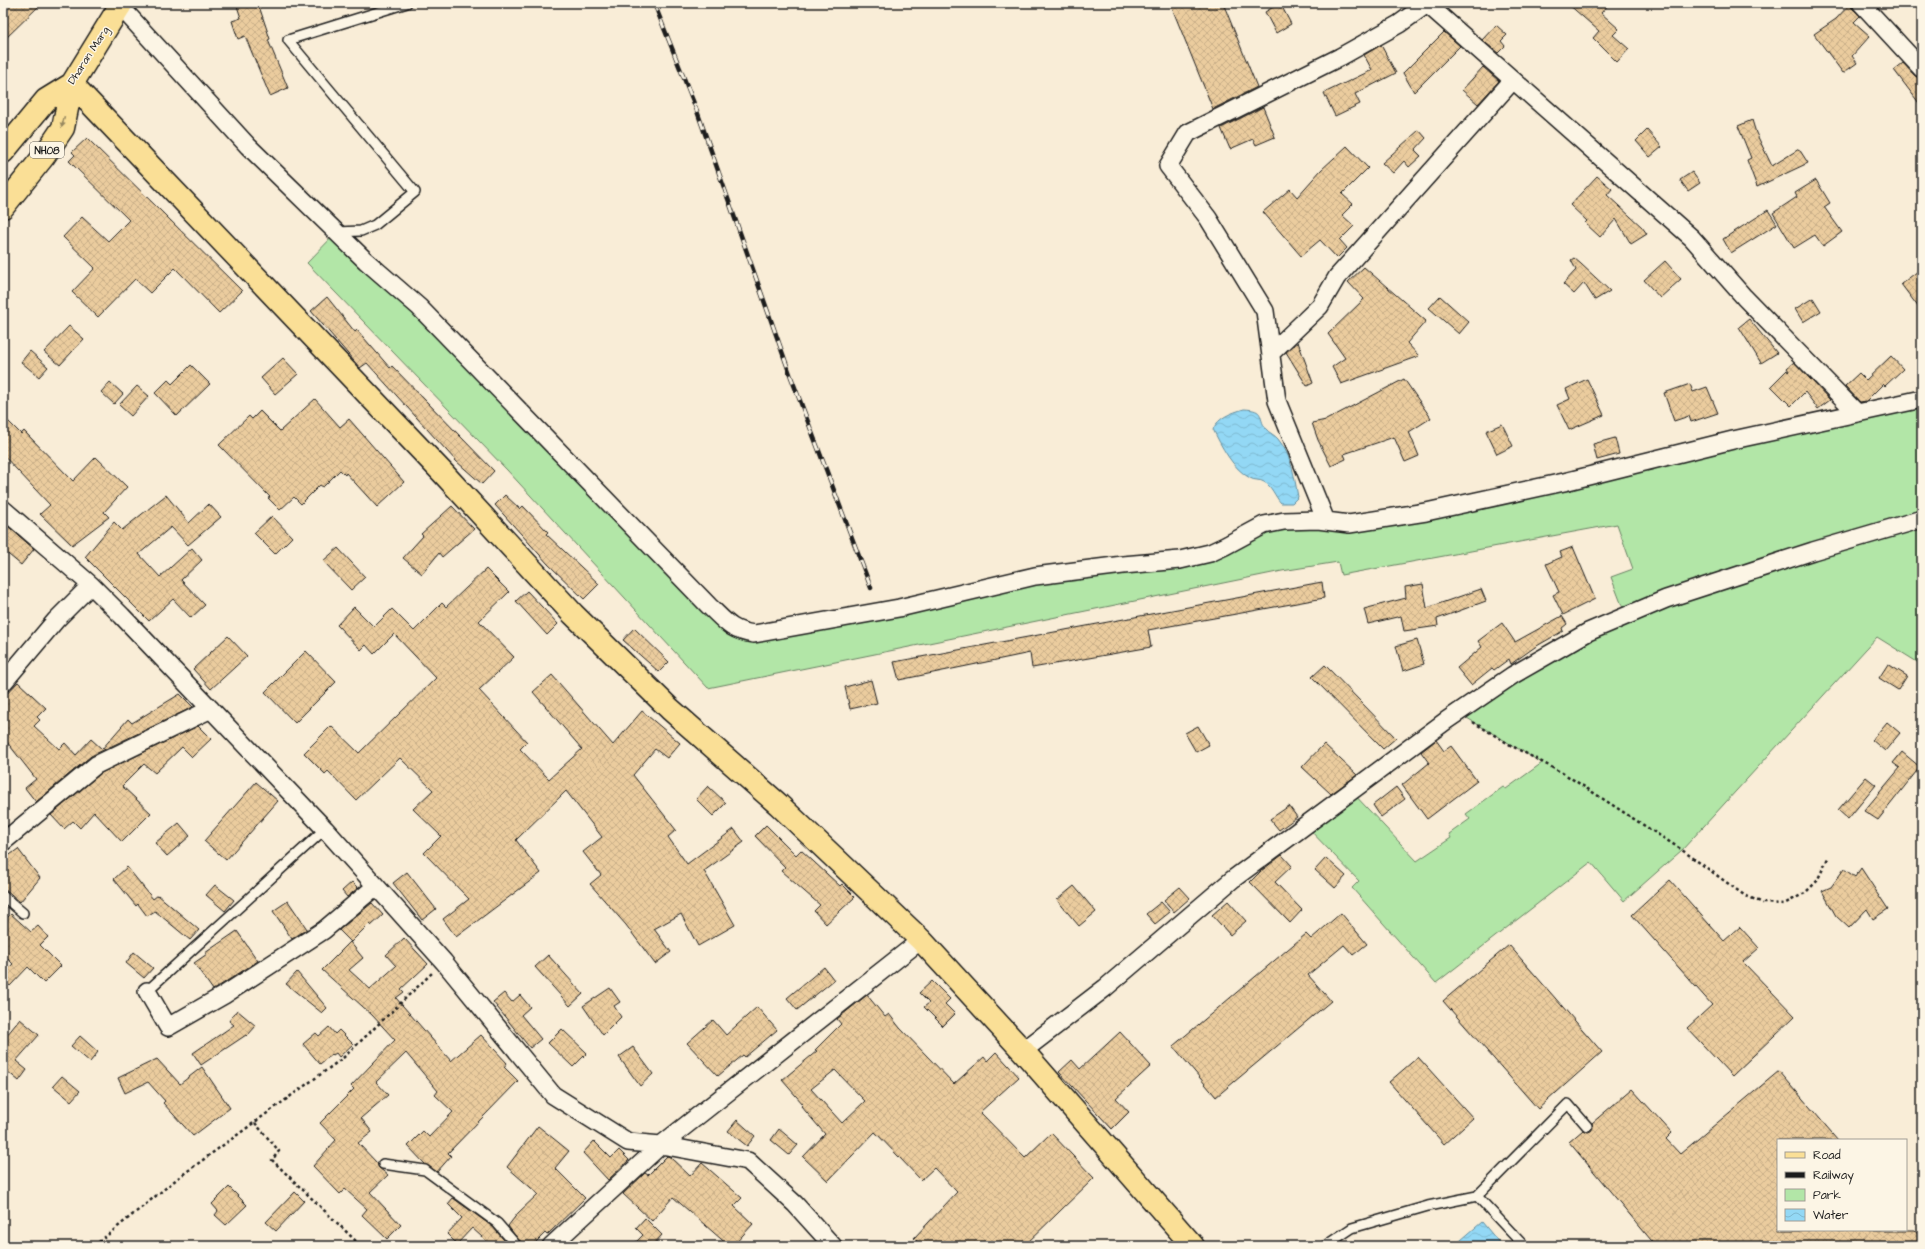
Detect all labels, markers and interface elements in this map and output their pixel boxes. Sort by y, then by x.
street label: Dharan Marg [64,23,114,88]
one-way arrow [60,116,66,129]
road number: NH08 [30,142,64,158]
legend [1777,1139,1907,1231]
text: Road [1813,1147,1841,1164]
text: Railway [1813,1167,1854,1185]
text: Park [1813,1187,1841,1204]
text: Water [1813,1207,1849,1224]

